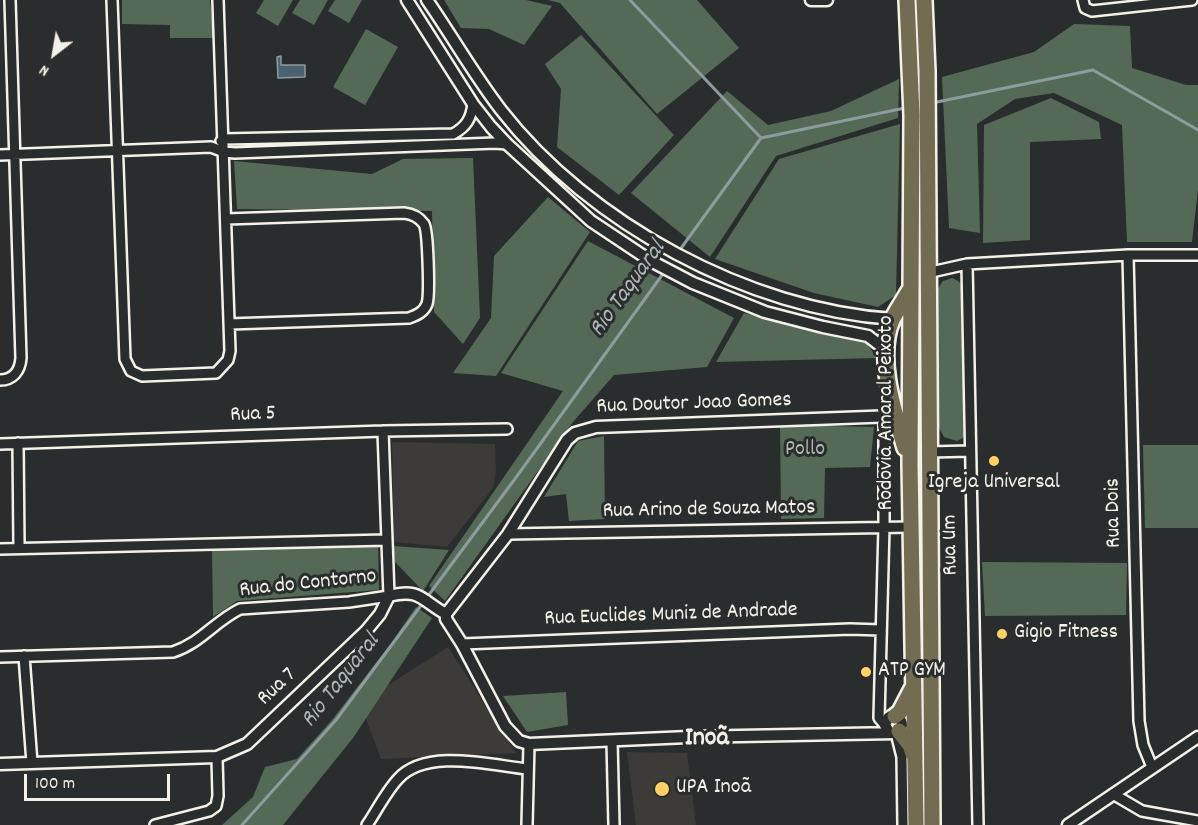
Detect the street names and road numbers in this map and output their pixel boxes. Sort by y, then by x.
street label: Rodovia Amaral Peixoto [875,316,901,510]
street label: Rua Doutor Joao Gomes [596,388,792,422]
street label: Rua 5 [230,402,276,430]
street label: Rua Dois [1101,478,1129,548]
street label: Rua Arino de Souza Matos [602,496,816,526]
street label: Rua Um [938,514,966,576]
street label: Rua do Contorno [238,565,378,605]
street label: Rua Euclides Muniz de Andrade [544,598,798,634]
street label: Rua 7 [253,663,303,713]

